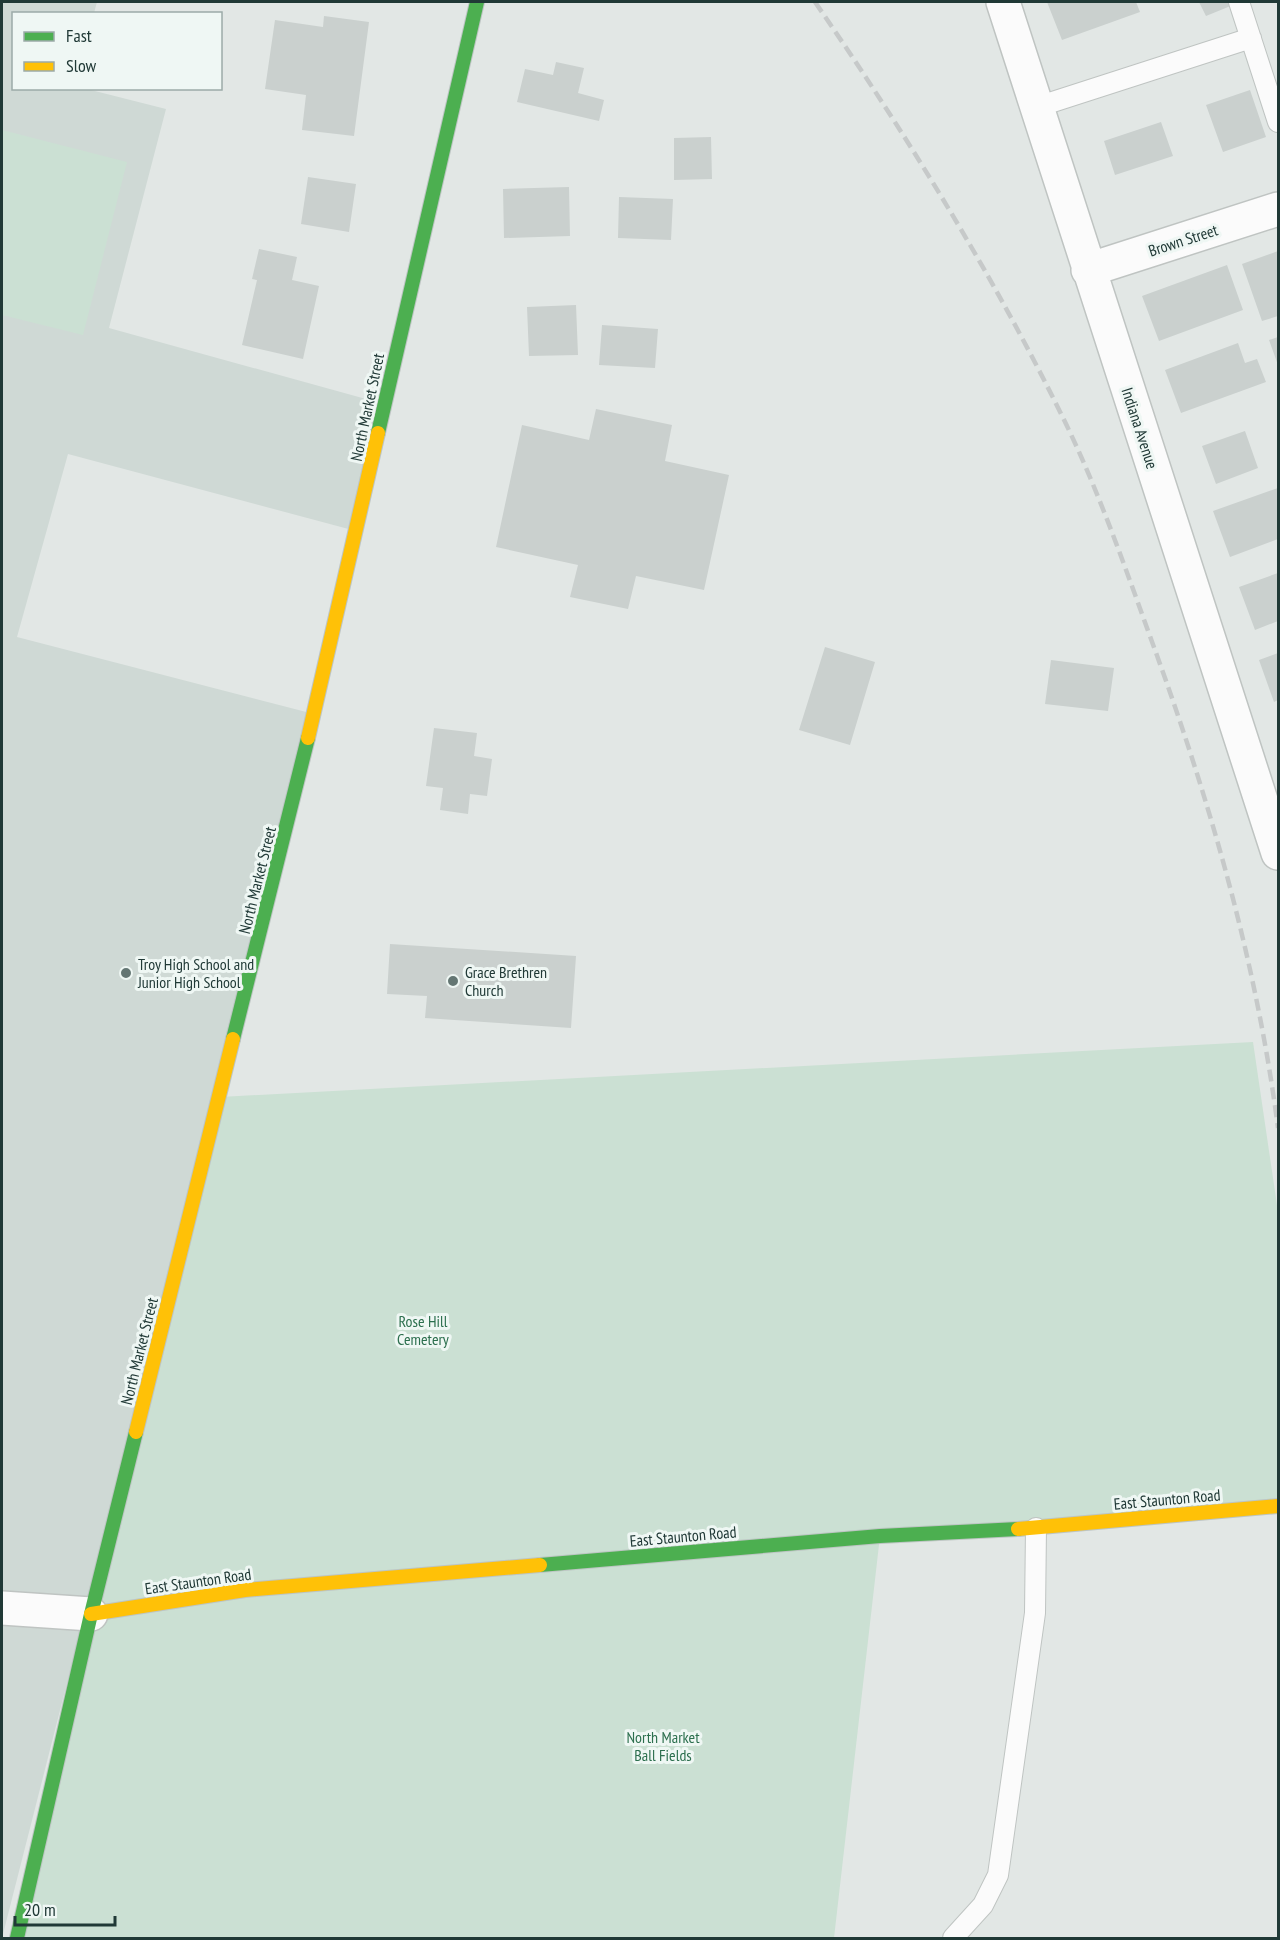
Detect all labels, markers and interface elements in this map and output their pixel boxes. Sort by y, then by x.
legend [12,12,222,90]
text: Fast [66,24,92,47]
text: Slow [66,54,97,77]
street label: Brown Street [1146,219,1221,261]
street label: North Market Street [346,351,388,463]
street label: Indiana Avenue [1117,385,1163,471]
street label: North Market Street [234,824,280,936]
place label: Troy High School and Junior High School [137,954,254,992]
place label: Grace Brethren Church [465,962,547,1000]
marker: Troy High School and Junior High School [119,966,133,980]
marker: Grace Brethren Church [446,974,460,988]
street label: North Market Street [116,1295,162,1407]
park label: Rose Hill Cemetery [397,1311,449,1349]
street label: East Staunton Road [1113,1484,1221,1514]
street label: East Staunton Road [629,1521,737,1551]
street label: East Staunton Road [144,1564,252,1598]
park label: North Market Ball Fields [626,1727,700,1765]
scale bar [15,1889,116,1927]
text: 20 m [24,1898,56,1921]

